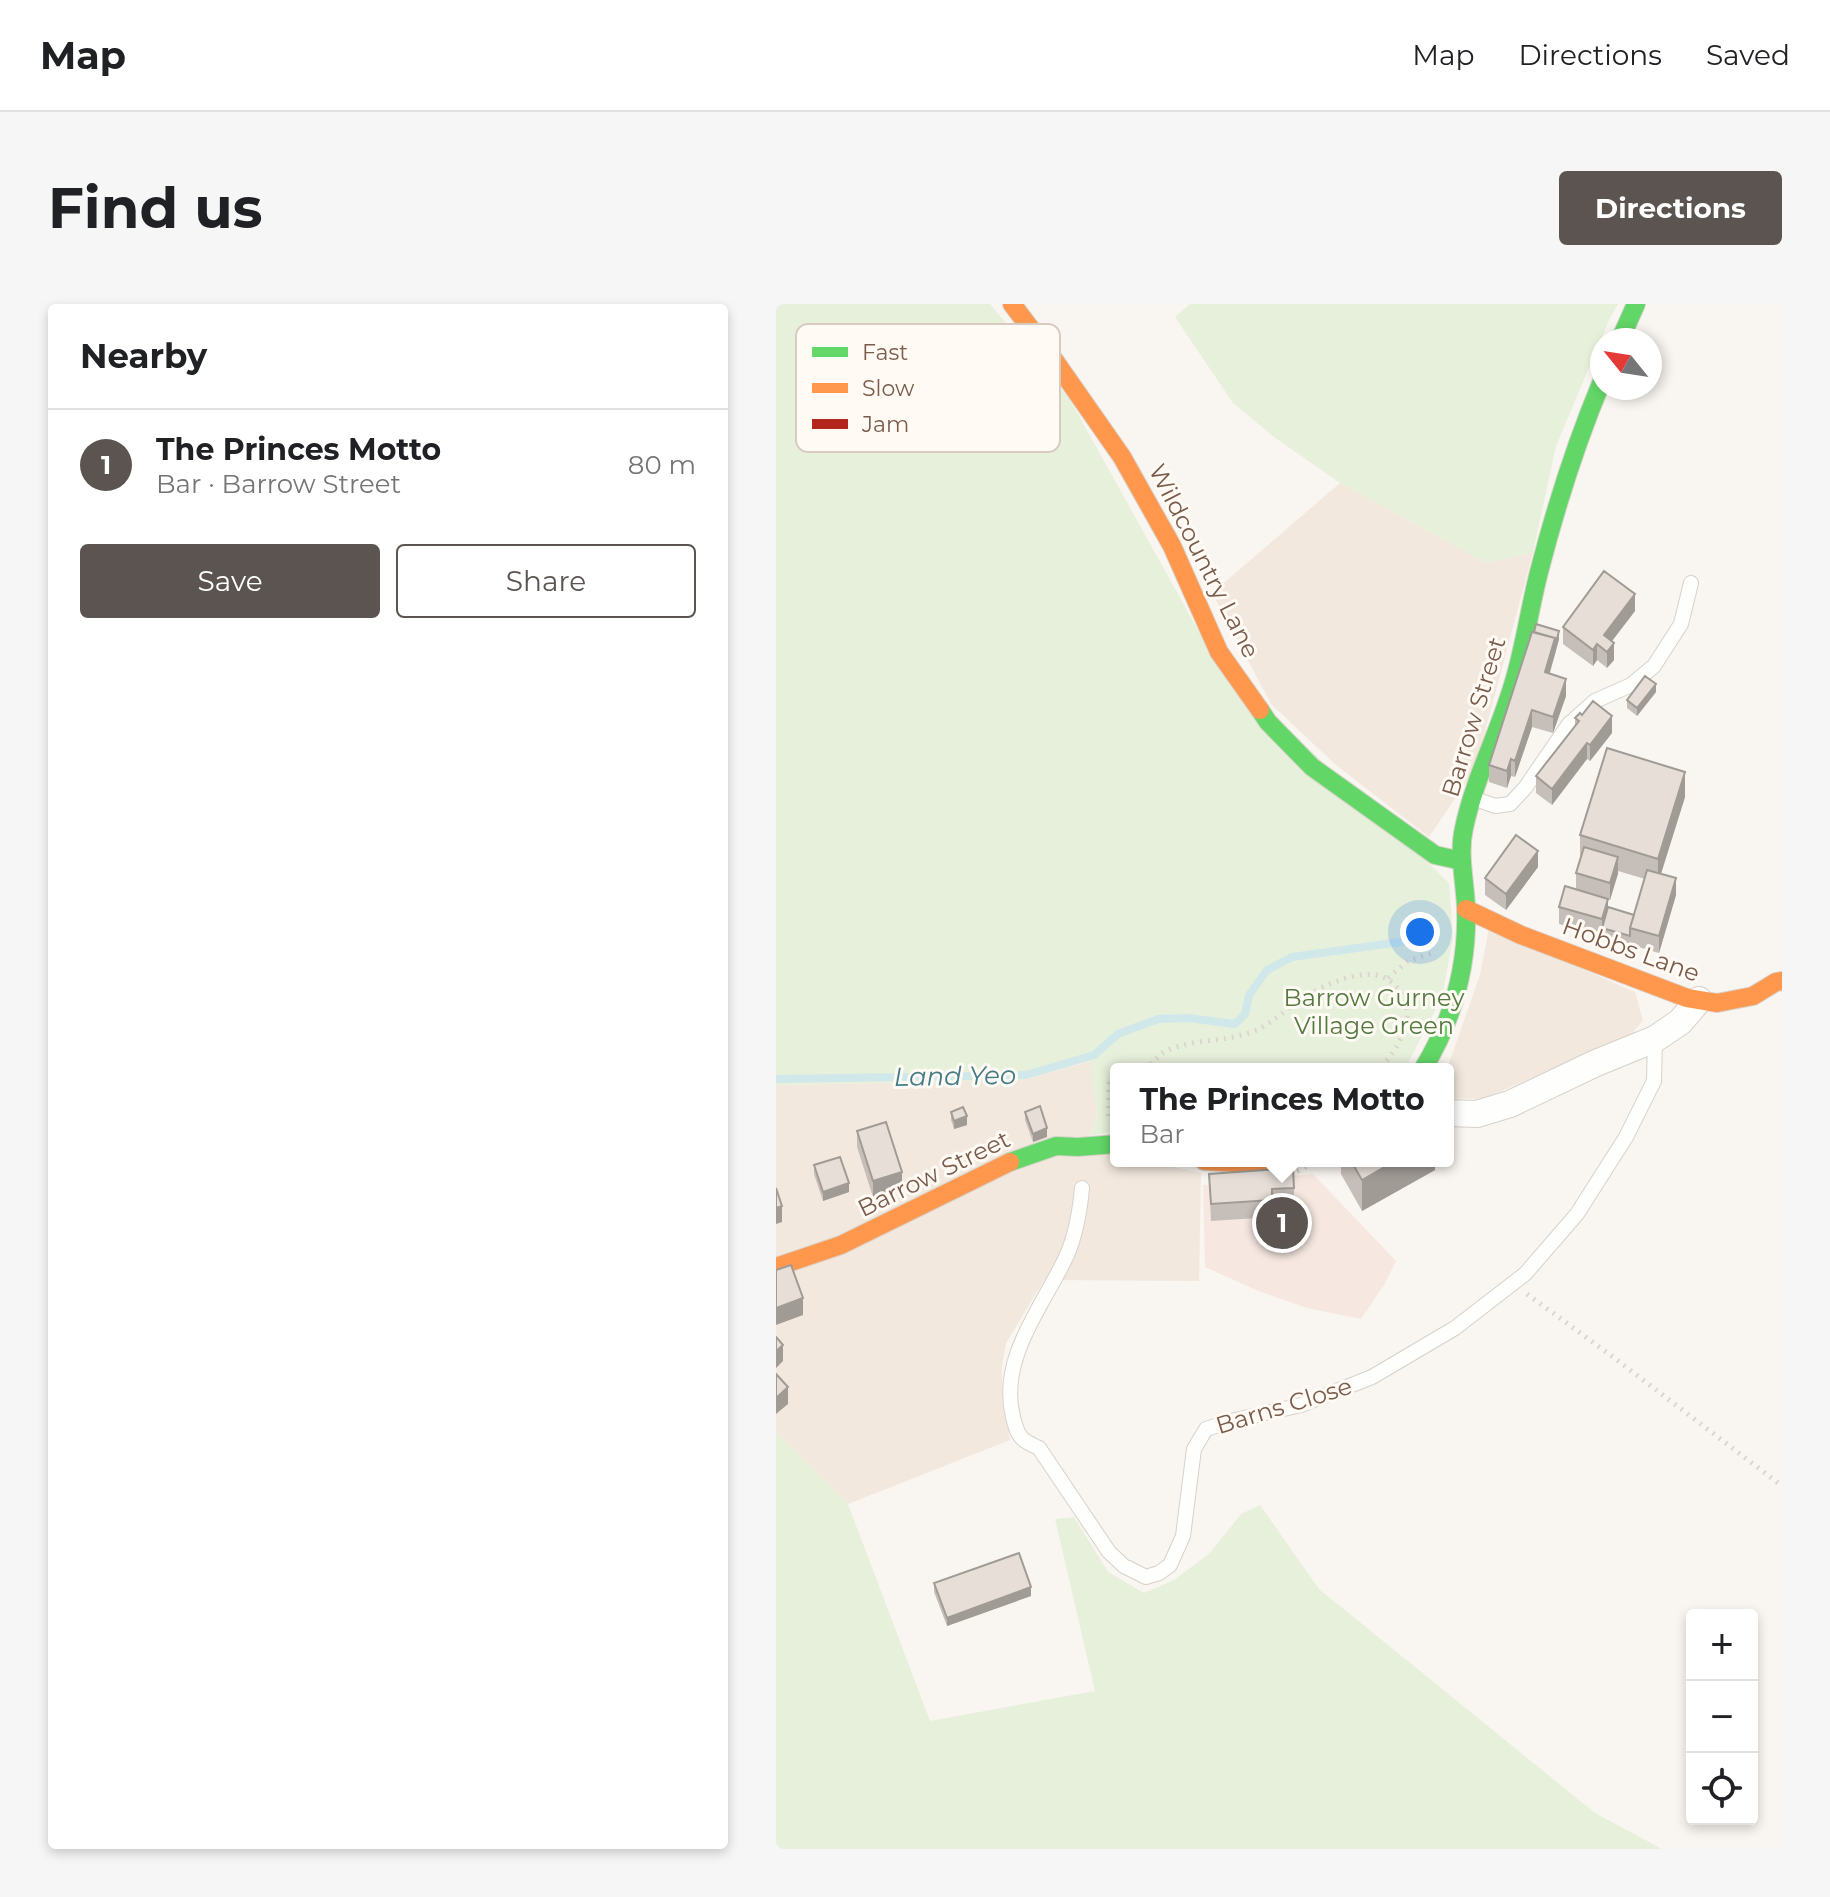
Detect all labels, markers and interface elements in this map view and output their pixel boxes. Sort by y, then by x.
text: Map [40,32,126,79]
text: Map [1412,38,1474,72]
text: Directions [1518,38,1662,72]
text: Saved [1706,38,1790,72]
button: Directions [1559,171,1782,245]
text: Find us [48,174,262,242]
legend [796,324,1060,452]
north arrow [1590,328,1662,400]
text: Nearby [80,335,207,377]
text: Fast [862,339,908,366]
text: Slow [862,375,915,402]
text: Jam [861,411,909,438]
text: The Princes Motto [156,431,441,468]
text: 1 [101,449,111,481]
text: 80 m [628,449,696,481]
street label: Wildcountry Lane [1143,459,1266,663]
text: Bar · Barrow Street [156,468,401,500]
button: Save [80,544,380,618]
button: Share [396,544,696,618]
street label: Barrow Street [1435,633,1512,800]
street label: Hobbs Lane [1558,911,1704,988]
your location [1400,912,1440,952]
park label: Barrow Gurney Village Green [1284,983,1464,1040]
water label: Land Yeo [894,1059,1016,1093]
popup [1110,1063,1454,1167]
text: The Princes Motto [1139,1081,1425,1118]
text: Bar [1139,1118,1185,1150]
street label: Barrow Street [853,1124,1015,1223]
pin: 1 [1256,1193,1308,1253]
street label: Barns Close [1212,1371,1355,1440]
map controls [1686,1609,1758,1825]
button: + [1686,1609,1758,1681]
button: − [1686,1681,1758,1753]
button: locate [1686,1753,1758,1825]

